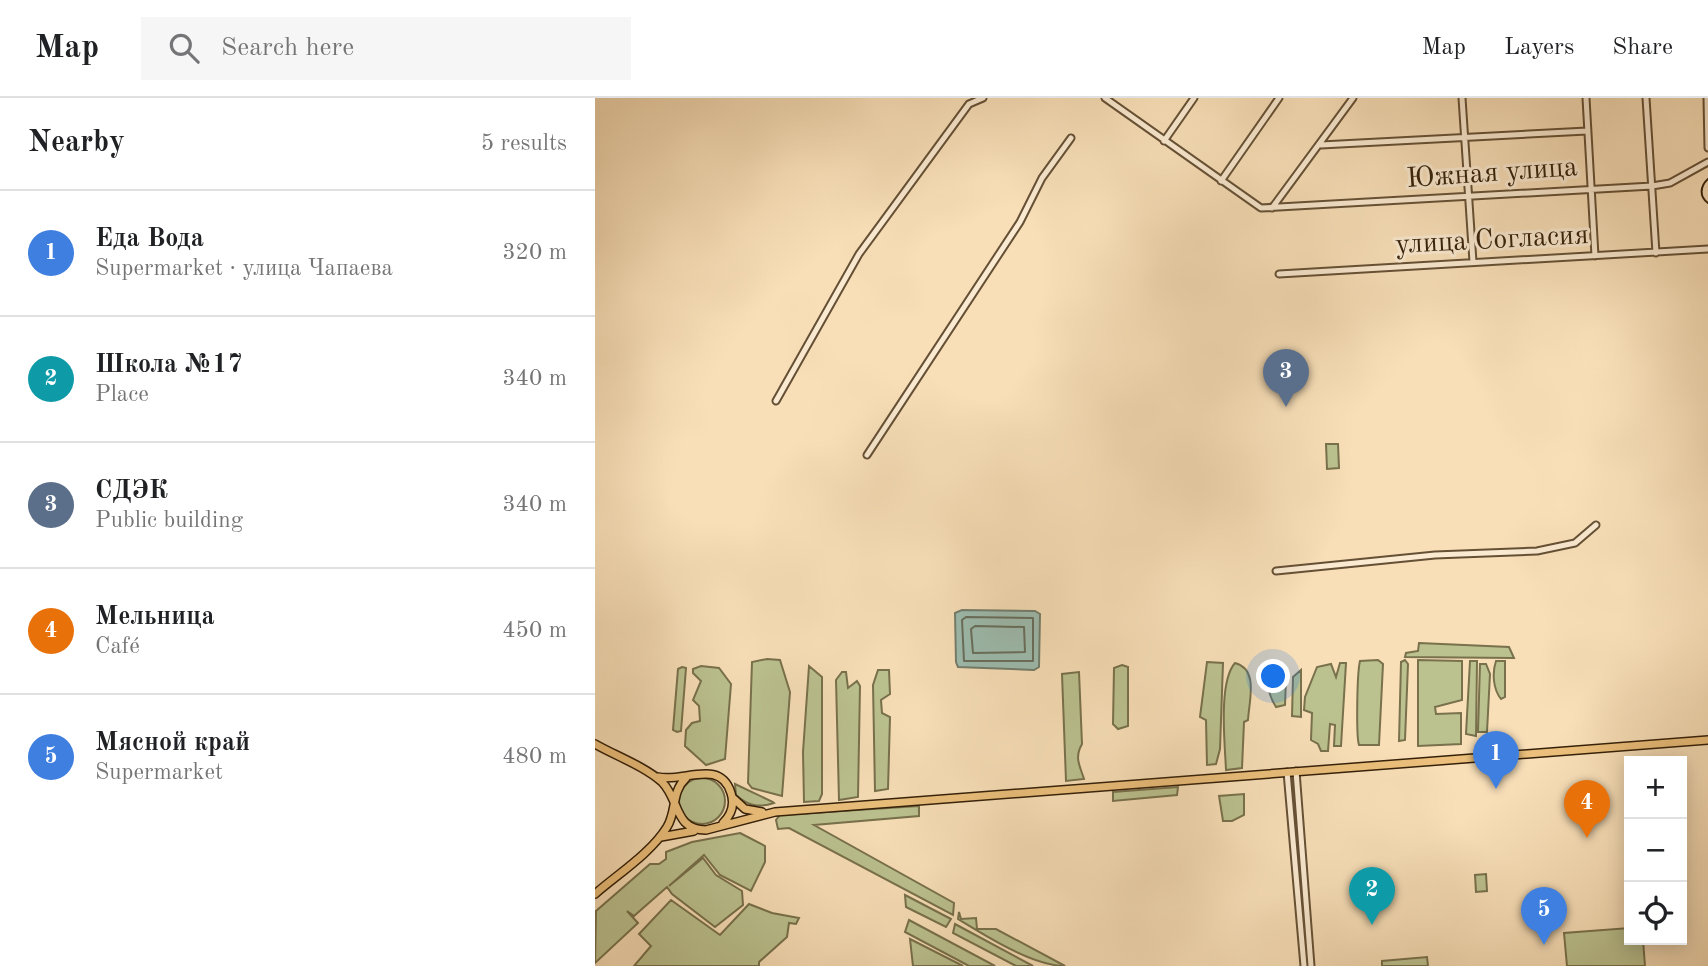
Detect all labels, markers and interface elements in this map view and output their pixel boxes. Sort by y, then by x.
search box [141,17,631,80]
icon: search [165,29,203,67]
text: Map [35,32,99,65]
text: Search here [221,35,354,61]
text: Map [1422,36,1466,60]
text: Layers [1504,36,1574,60]
text: Share [1612,36,1673,60]
text: Nearby [28,128,125,158]
text: 5 results [481,132,567,155]
street label: Южная улица [1406,154,1579,194]
street label: улица Согласия [1395,222,1589,260]
text: Еда Вода [95,226,204,252]
text: 1 [44,241,58,264]
text: 320 m [502,241,567,264]
text: Supermarket · улица Чапаева [95,257,393,280]
pin: 3 [1263,349,1309,407]
text: Школа №17 [95,352,242,378]
text: 2 [44,367,58,390]
text: 340 m [502,367,567,390]
text: Place [95,383,149,406]
text: СДЭК [95,478,168,504]
text: 3 [44,493,58,516]
text: 340 m [502,493,567,516]
text: Public building [95,509,243,532]
text: Мельница [95,604,215,630]
text: 4 [44,619,58,642]
text: 450 m [502,619,567,642]
text: Café [95,635,140,658]
your location [1256,659,1290,693]
text: Мясной край [95,730,250,756]
pin: 1 [1473,731,1519,789]
text: 5 [44,745,58,768]
text: 480 m [502,745,567,768]
map controls [1624,756,1687,945]
button: + [1624,756,1687,819]
text: Supermarket [95,761,223,784]
pin: 4 [1564,780,1610,838]
button: − [1624,819,1687,882]
pin: 2 [1349,867,1395,925]
button: locate [1624,882,1687,945]
pin: 5 [1521,887,1567,945]

